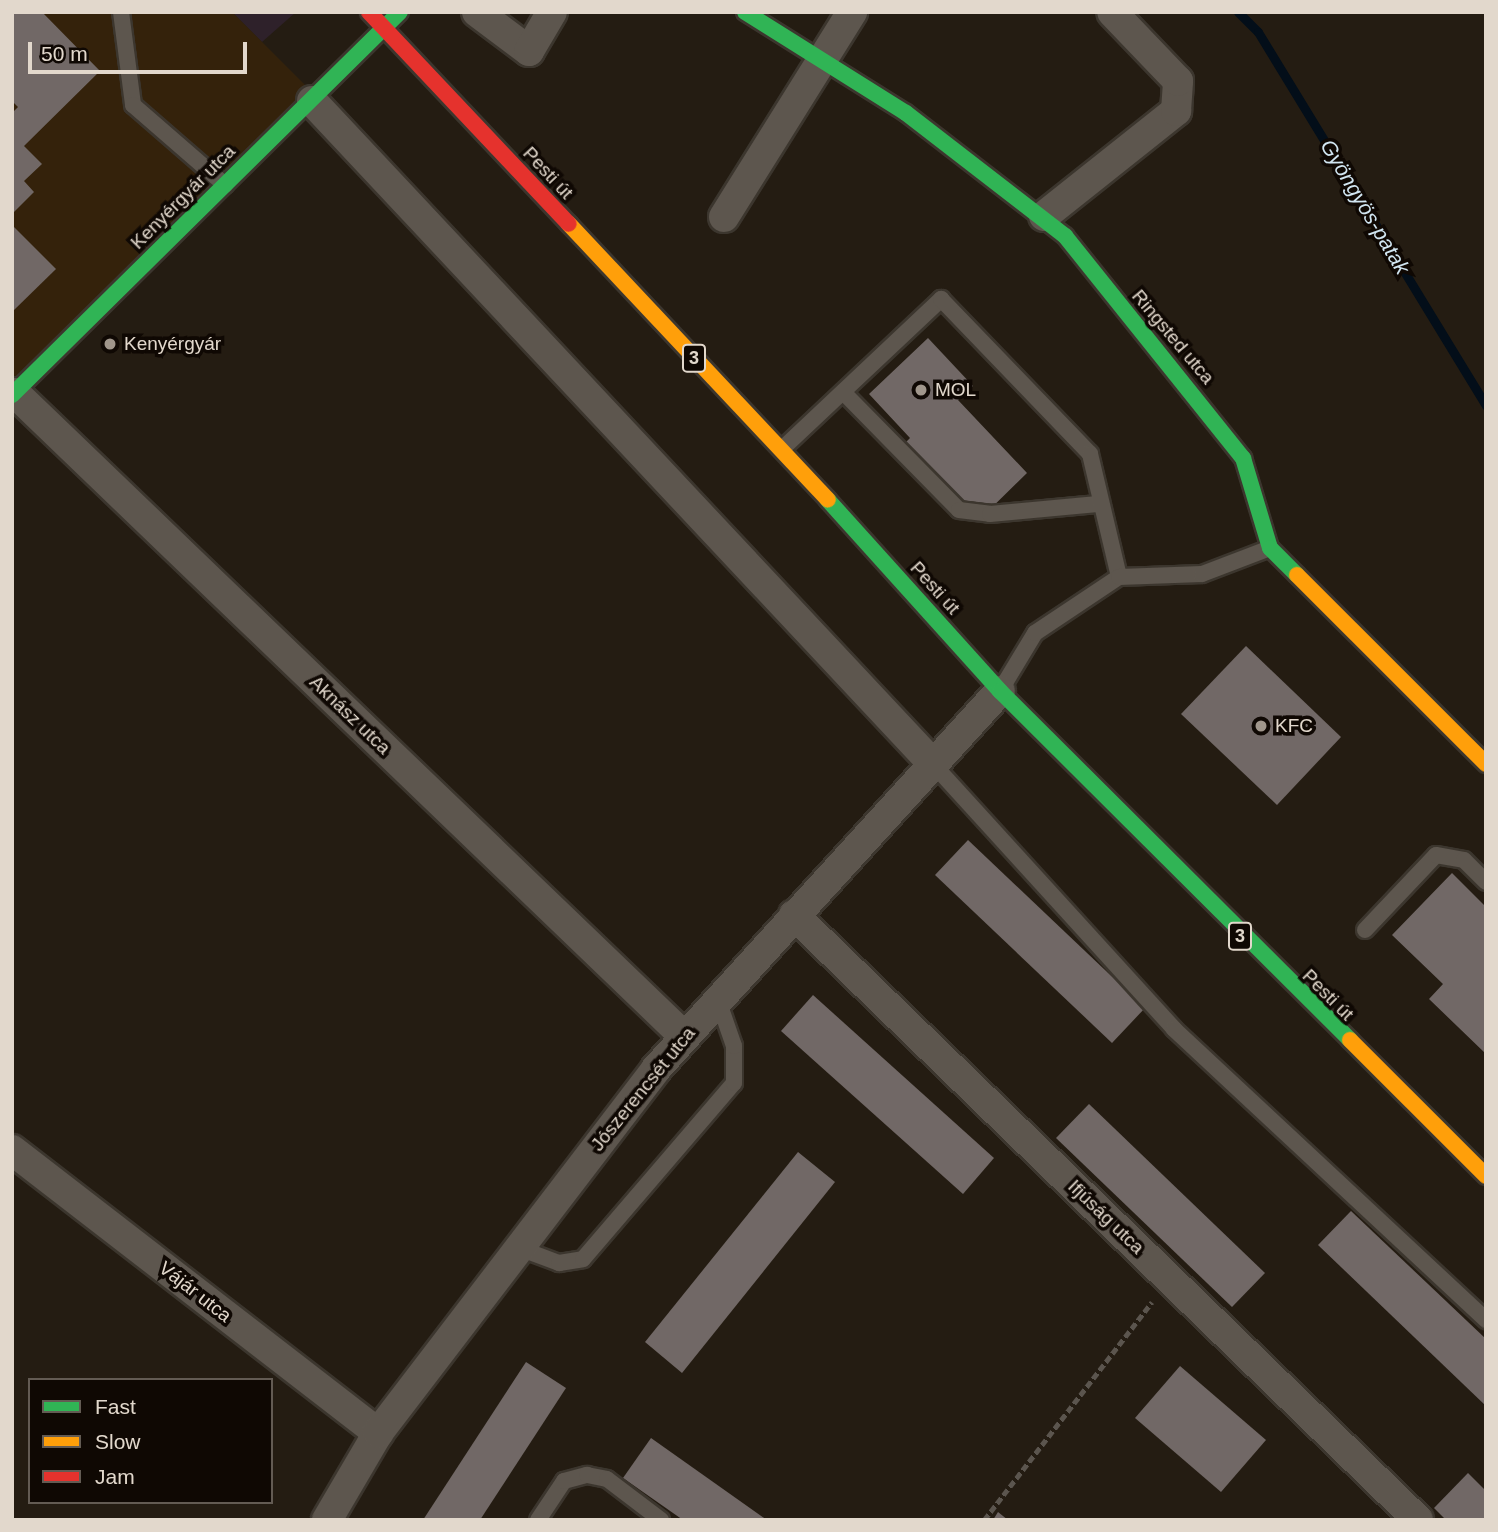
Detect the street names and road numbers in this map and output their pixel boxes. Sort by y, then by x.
street label: Kenyérgyár utca [126,140,240,254]
street label: Pesti út [518,142,578,204]
street label: Ringsted utca [1127,285,1219,389]
road number: 3 [682,344,706,372]
street label: Pesti út [905,557,965,619]
street label: Aknász utca [305,671,395,759]
road number: 3 [1228,922,1252,951]
street label: Pesti út [1298,965,1358,1025]
street label: Jószerencsét utca [586,1022,700,1156]
street label: Ifjúság utca [1063,1175,1149,1259]
street label: Vájár utca [154,1257,236,1327]

